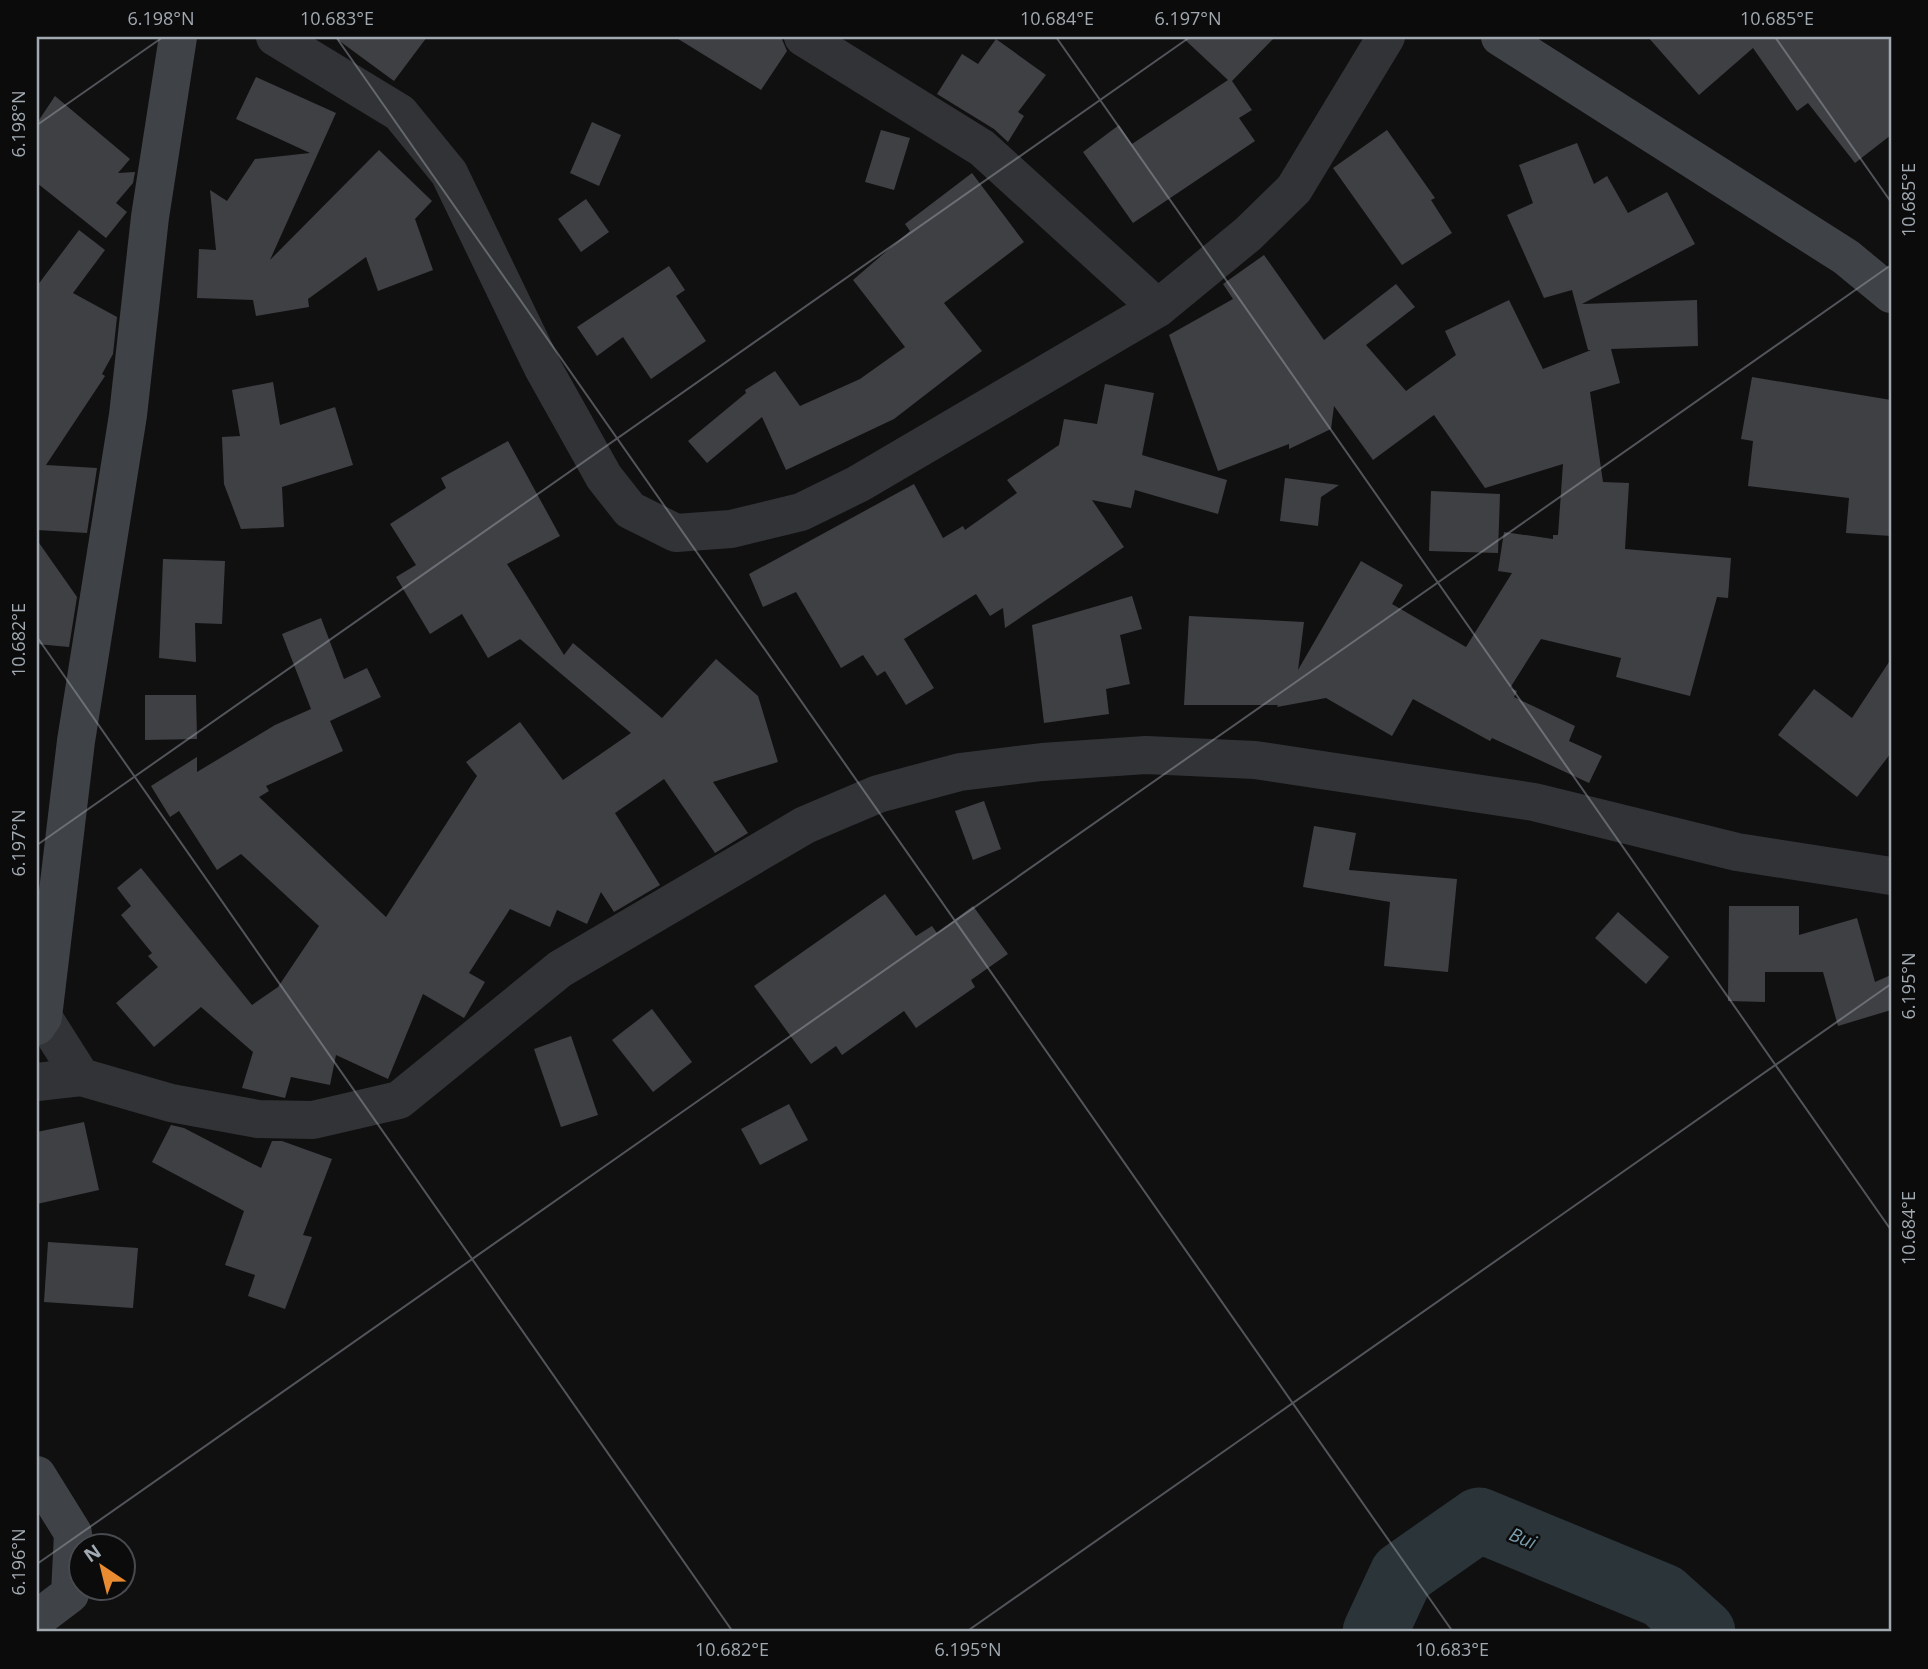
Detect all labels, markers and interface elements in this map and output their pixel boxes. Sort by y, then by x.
text: 6.198°N [127,6,195,30]
text: 10.683°E [300,6,374,30]
text: 10.684°E [1020,6,1094,30]
text: 6.197°N [1154,6,1222,30]
text: 10.685°E [1740,6,1814,30]
text: 6.198°N [6,90,30,158]
text: 10.685°E [1896,163,1920,237]
text: 10.682°E [6,603,30,677]
text: 6.197°N [6,809,30,877]
text: 6.195°N [1896,952,1920,1020]
text: 10.684°E [1896,1191,1920,1265]
water label: Bui [1505,1521,1542,1556]
text: 6.196°N [6,1528,30,1596]
north arrow [66,1532,136,1602]
text: N [78,1538,106,1568]
text: 10.682°E [695,1637,769,1661]
text: 6.195°N [934,1637,1002,1661]
text: 10.683°E [1415,1637,1489,1661]

